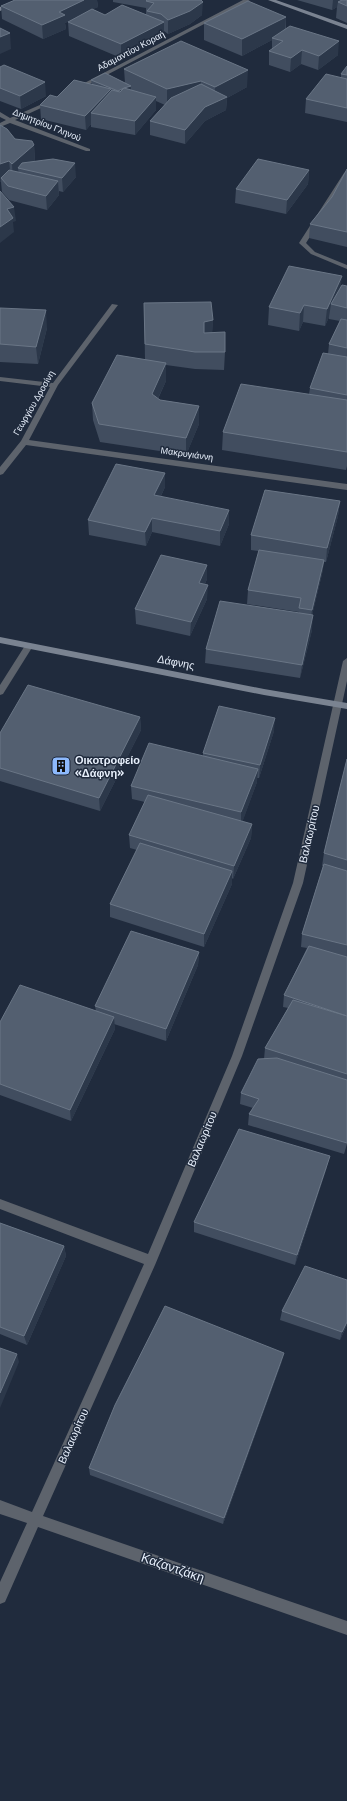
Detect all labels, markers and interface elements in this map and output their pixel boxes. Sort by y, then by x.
street label: Αδαμαντίου Κοραή [96,29,166,73]
street label: Δημητρίου Γληνού [11,107,83,143]
street label: Γεωργίου Δροσίνη [11,369,57,437]
street label: Μακρυγιάννη [160,445,214,463]
street label: Δάφνης [156,653,196,672]
place label: Οικοτροφείο «Δάφνη» [75,754,140,780]
building icon: Οικοτροφείο «Δάφνη» [50,755,72,777]
street label: Βαλαωρίτου [297,804,322,864]
street label: Βαλαωρίτου [185,1109,220,1169]
street label: Βαλαωρίτου [56,1407,91,1466]
street label: Καζαντζάκη [139,1550,206,1585]

